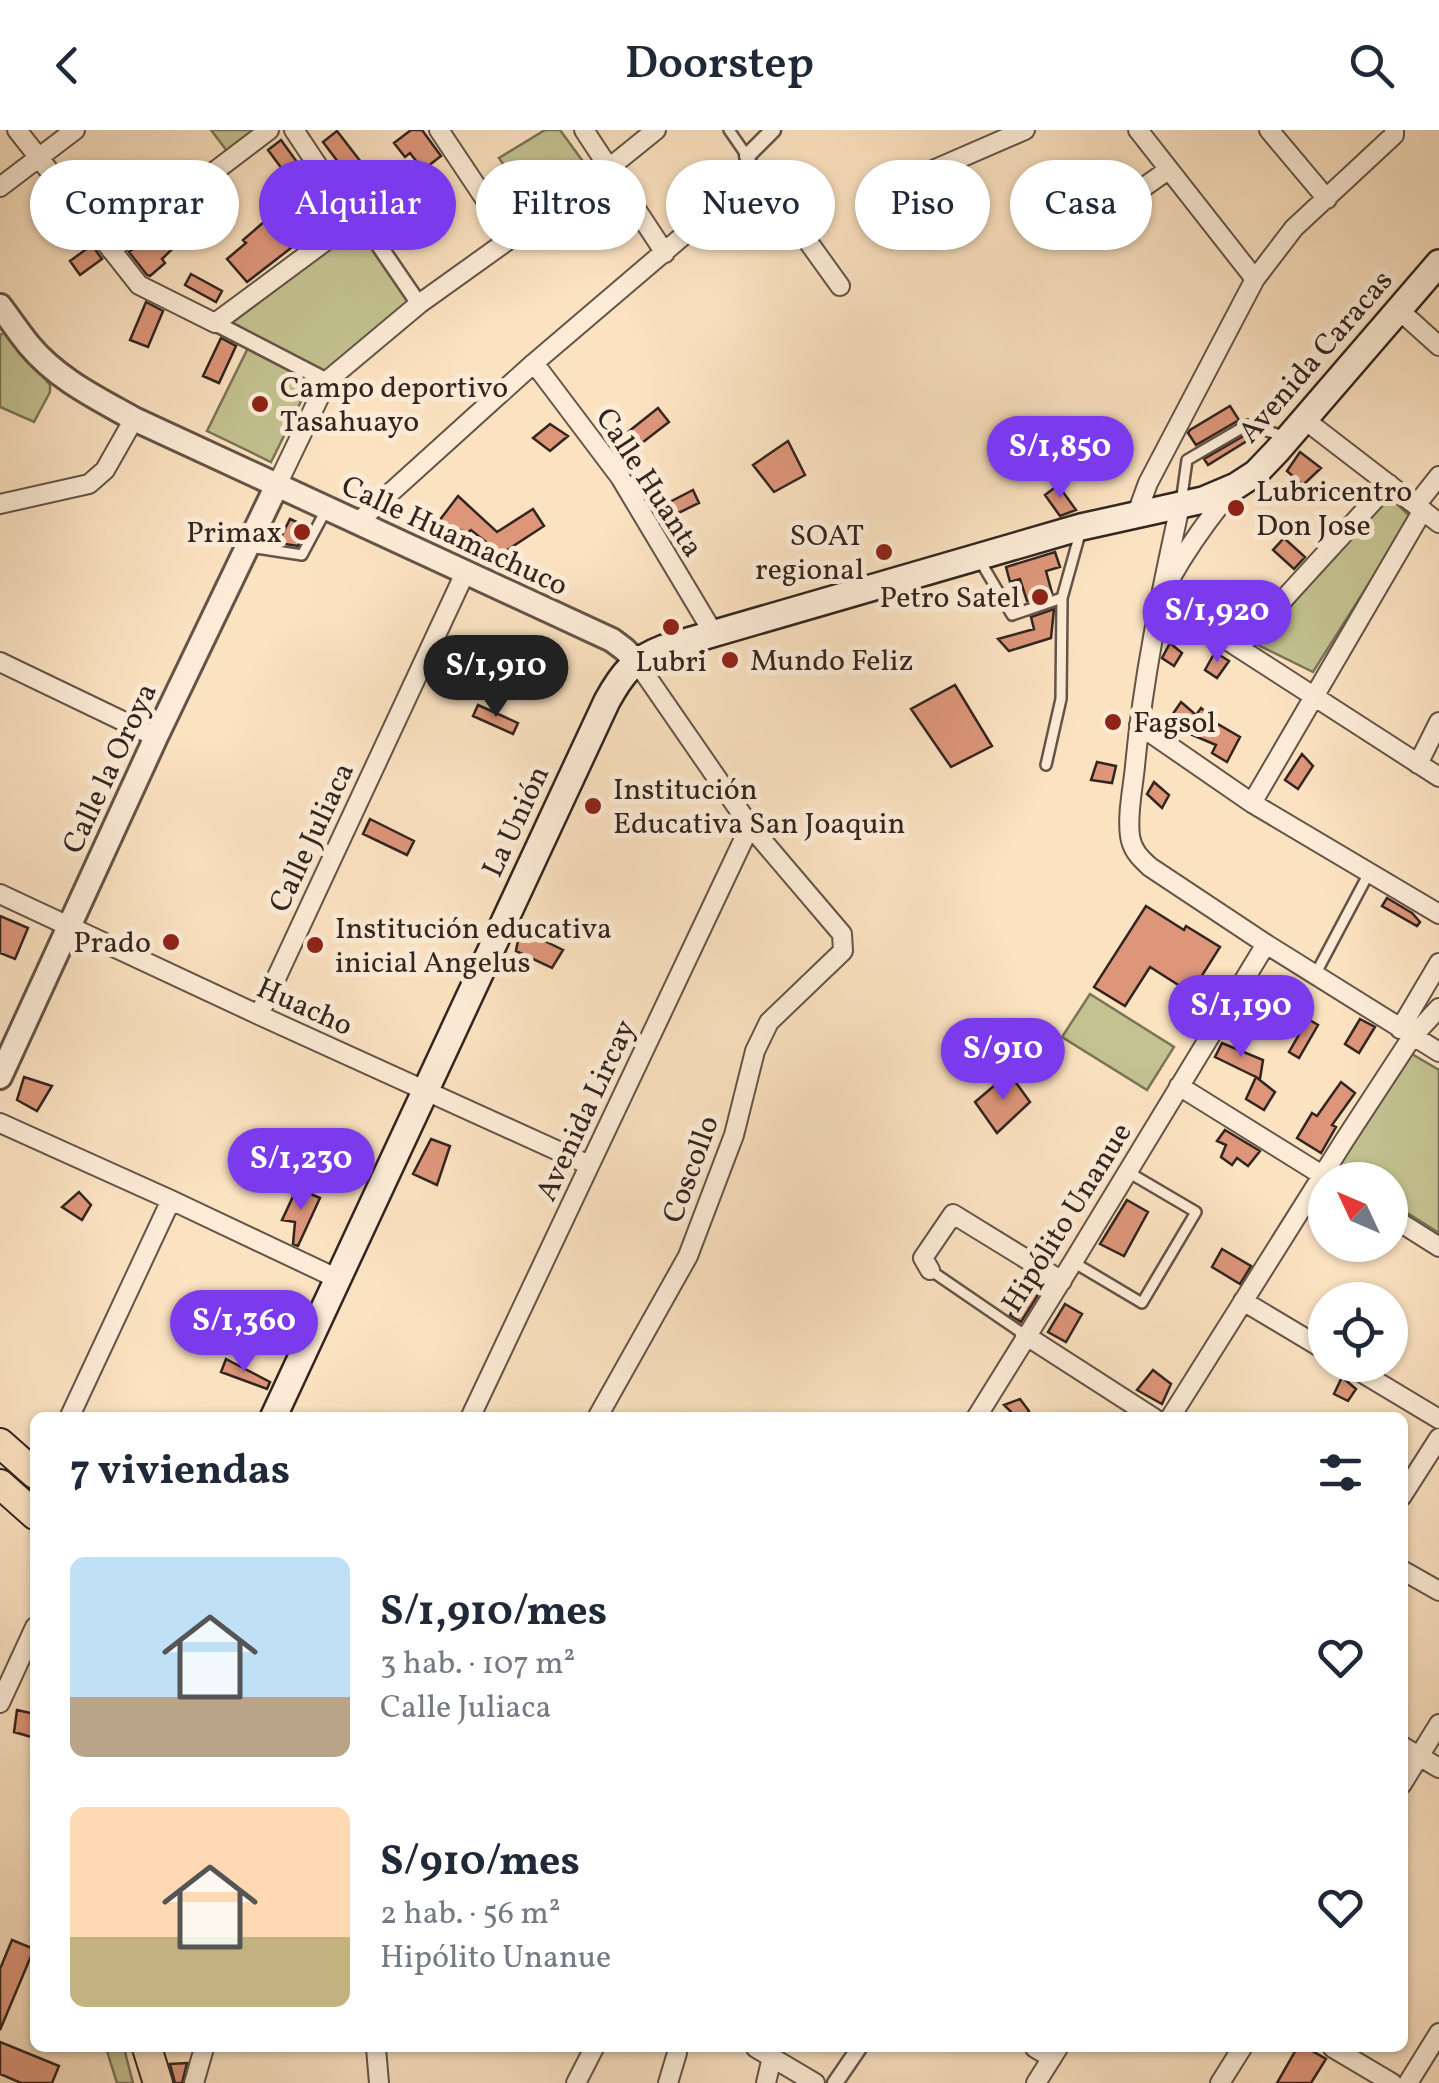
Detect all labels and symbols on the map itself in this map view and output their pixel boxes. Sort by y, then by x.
street label: Avenida Caracas [1229,262,1404,453]
place label: Campo deportivo Tasahuayo [280,368,508,444]
marker: Campo deportivo Tasahuayo [249,393,271,415]
street label: Calle Huanta [584,400,712,566]
pin: S/1,850 [968,416,1152,501]
street label: Calle Huamachuco [334,466,574,608]
place label: Lubricentro Don Jose [1256,472,1412,548]
marker: Lubricentro Don Jose [1225,497,1247,519]
place label: Primax [186,513,282,555]
place label: SOAT regional [755,516,864,592]
marker: Primax [291,521,313,543]
marker: SOAT regional [873,541,895,563]
place label: Petro Satel [879,578,1020,620]
pin: S/1,920 [1125,580,1309,665]
marker: Petro Satel [1029,586,1051,608]
marker: Lubri [660,616,682,638]
pin: S/1,910 [404,635,588,720]
place label: Mundo Feliz [750,641,914,683]
place label: Lubri [635,642,707,684]
marker: Mundo Feliz [719,649,741,671]
street label: Calle la Oroya [53,677,169,861]
place label: Fagsol [1133,703,1216,745]
marker: Fagsol [1102,711,1124,733]
street label: Calle Juliaca [260,756,366,920]
street label: La Unión [473,759,561,885]
place label: Institución Educativa San Joaquin [613,770,906,846]
marker: Institución Educativa San Joaquin [582,795,604,817]
place label: Institución educativa inicial Angelus [335,909,612,985]
place label: Prado [73,923,151,965]
marker: Prado [160,931,182,953]
marker: Institución educativa inicial Angelus [304,934,326,956]
street label: Huacho [250,968,359,1048]
pin: S/1,190 [1149,975,1333,1060]
street label: Avenida Lircay [526,1013,647,1209]
pin: S/910 [933,1018,1073,1103]
street label: Coscollo [653,1110,731,1229]
street label: Hipólito Unanue [992,1115,1143,1321]
pin: S/1,230 [209,1128,393,1213]
north arrow [1308,1162,1408,1262]
pin: S/1,360 [152,1290,336,1375]

